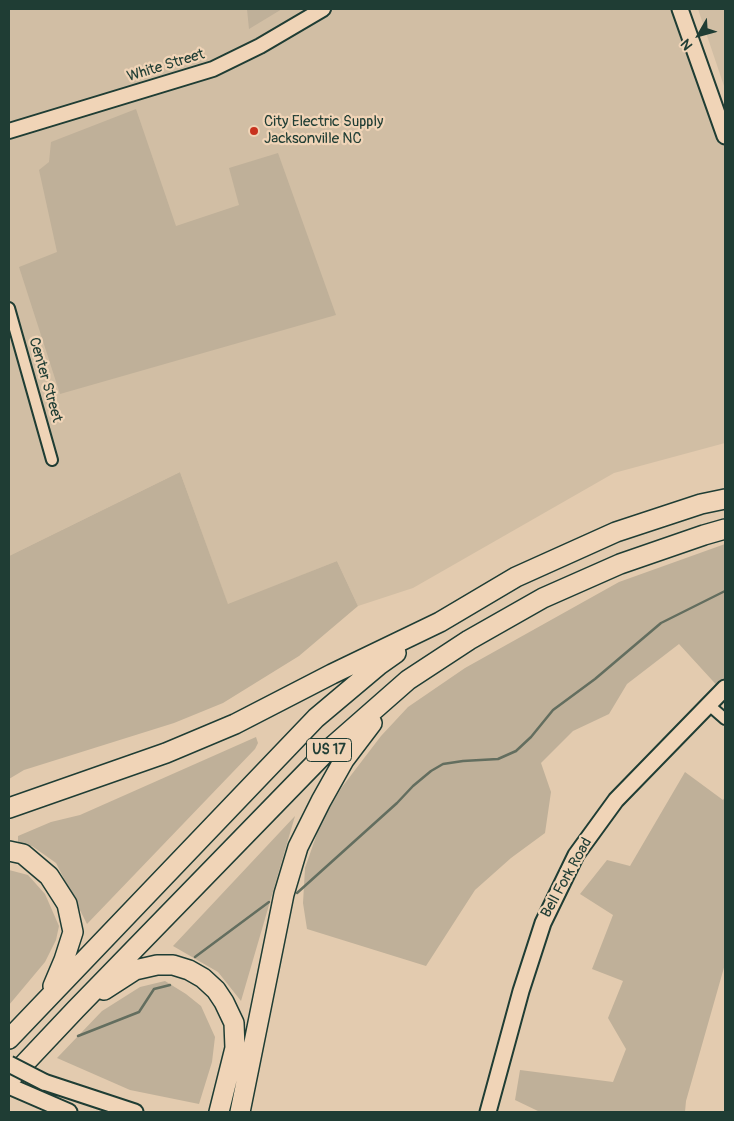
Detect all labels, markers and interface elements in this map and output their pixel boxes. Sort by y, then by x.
north arrow [674,10,724,60]
text: N [677,36,696,54]
street label: White Street [125,46,207,86]
place label: City Electric Supply Jacksonville NC [264,113,383,148]
marker: City Electric Supply Jacksonville NC [248,125,260,137]
street label: Center Street [24,336,66,424]
road number: US 17 [306,738,352,762]
street label: Bell Fork Road [538,835,596,921]

